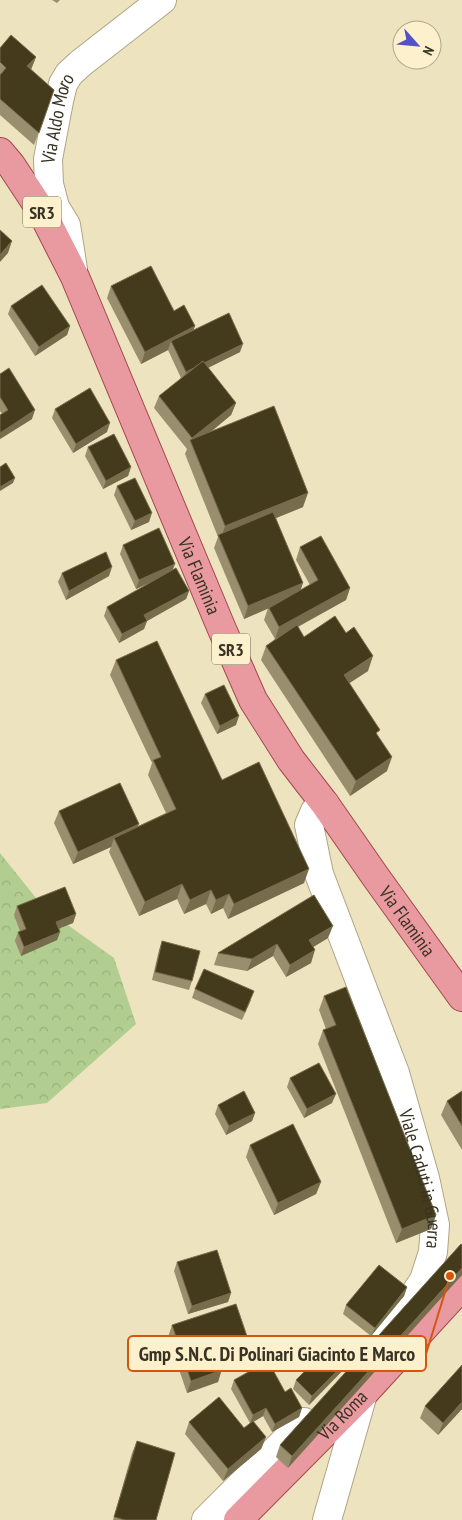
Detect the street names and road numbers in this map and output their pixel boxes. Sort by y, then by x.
street label: Via Aldo Moro [35,68,79,166]
road number: SR3 [23,196,61,228]
street label: Via Flaminia [173,533,226,618]
road number: SR3 [212,634,250,664]
street label: Via Flaminia [373,880,441,961]
street label: Viale Caduti in Guerra [394,1105,447,1250]
street label: Via Roma [311,1385,372,1446]

